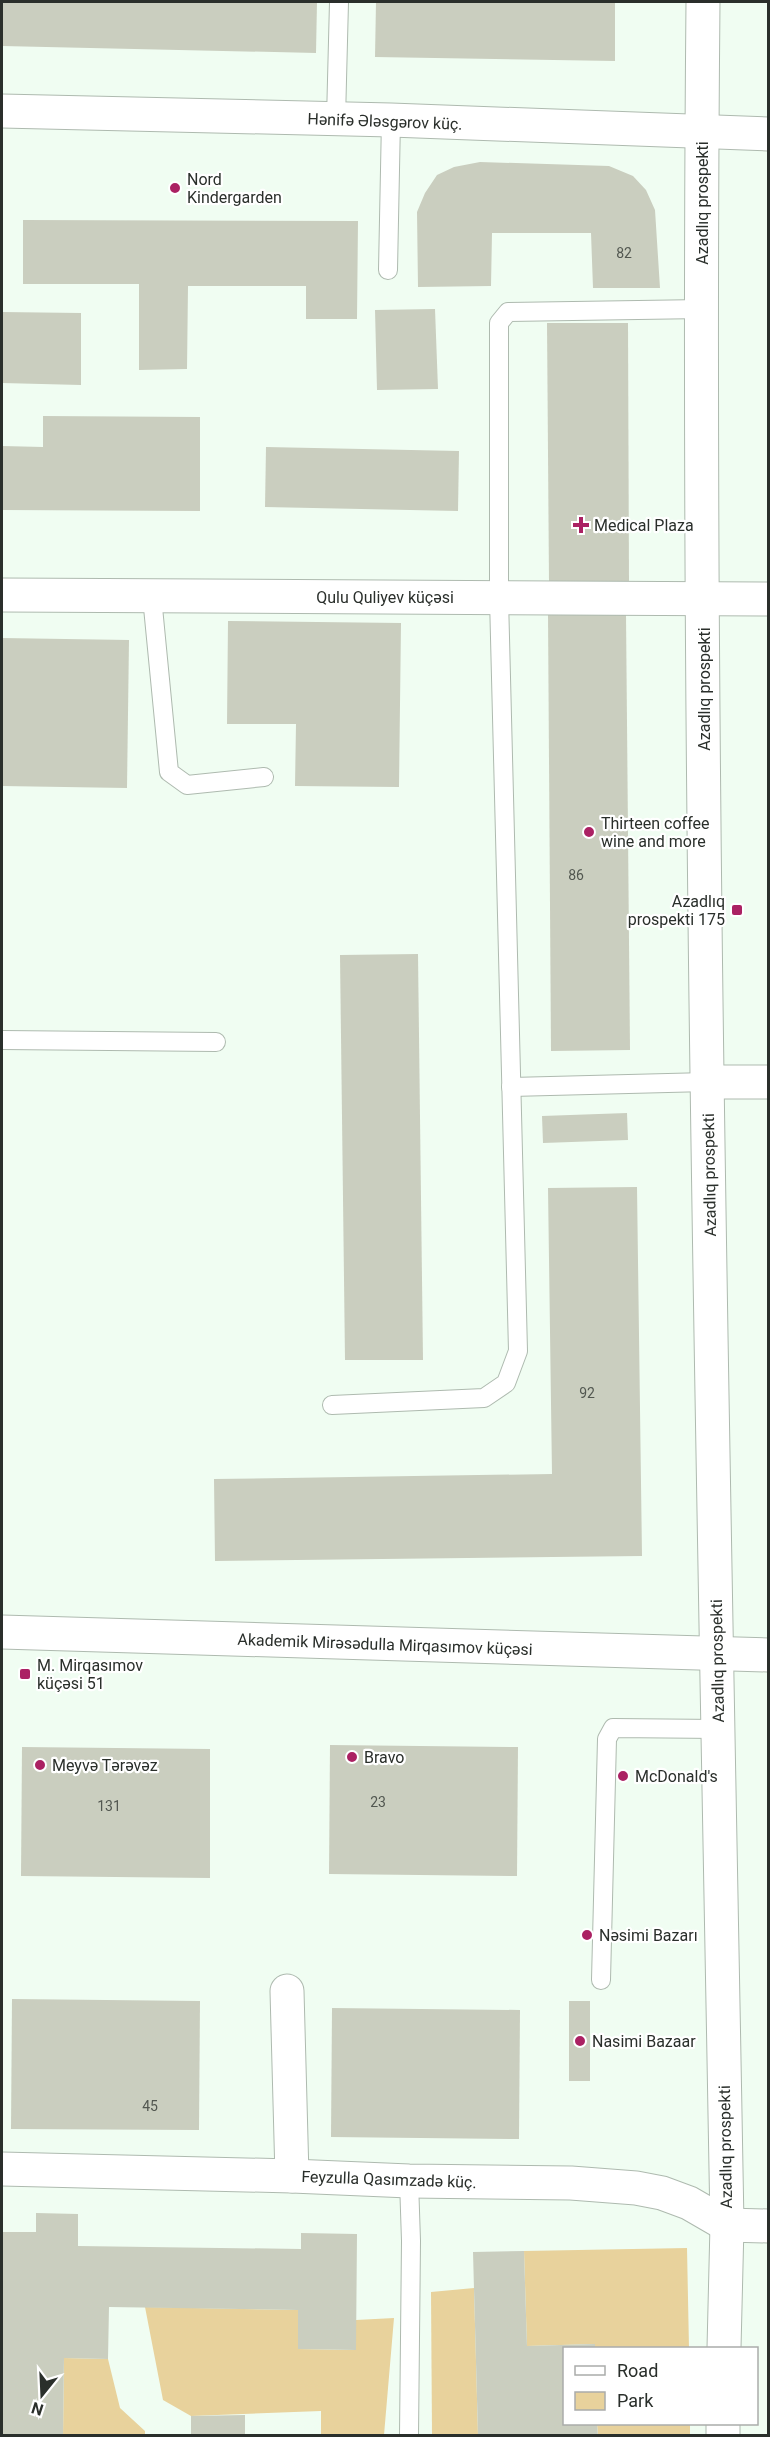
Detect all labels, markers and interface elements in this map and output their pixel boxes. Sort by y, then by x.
street label: Hənifə Ələsgərov küç. [307,109,463,134]
street label: Azadlıq prospekti [693,141,712,265]
place label: Nord Kindergarden [187,170,282,207]
marker: Nord Kindergarden [168,181,182,195]
house number: 82 [616,245,632,261]
marker: Medical Plaza [572,516,590,534]
place label: Medical Plaza [594,516,694,535]
street label: Qulu Quliyev küçəsi [316,588,454,607]
street label: Azadlıq prospekti [695,627,714,751]
place label: Thirteen coffee wine and more [601,814,709,851]
marker: Thirteen coffee wine and more [582,825,596,839]
house number: 86 [568,867,584,883]
place label: Azadlıq prospekti 175 [628,892,725,929]
marker: Azadlıq prospekti 175 [730,903,744,917]
street label: Azadlıq prospekti [699,1113,720,1237]
house number: 92 [579,1385,595,1401]
street label: Azadlıq prospekti [707,1599,728,1723]
street label: Akademik Mirəsədulla Mirqasımov küçəsi [237,1630,533,1659]
place label: M. Mirqasımov küçəsi 51 [37,1656,143,1693]
marker: M. Mirqasımov küçəsi 51 [18,1667,32,1681]
place label: Bravo [364,1748,404,1767]
marker: Bravo [345,1750,359,1764]
place label: Meyvə Tərəvəz [52,1756,158,1775]
marker: Meyvə Tərəvəz [33,1758,47,1772]
place label: McDonald's [635,1767,718,1786]
marker: McDonald's [616,1769,630,1783]
house number: 23 [370,1794,386,1810]
house number: 131 [97,1798,121,1814]
place label: Nəsimi Bazarı [599,1926,698,1945]
marker: Nəsimi Bazarı [580,1928,594,1942]
place label: Nasimi Bazaar [592,2032,696,2051]
marker: Nasimi Bazaar [573,2034,587,2048]
street label: Azadlıq prospekti [715,2085,736,2209]
house number: 45 [142,2098,158,2114]
street label: Feyzulla Qasımzadə küç. [301,2167,477,2192]
legend [563,2347,758,2425]
text: Road [617,2360,658,2381]
north arrow [12,2365,72,2425]
text: Park [617,2390,654,2411]
text: N [29,2398,46,2420]

